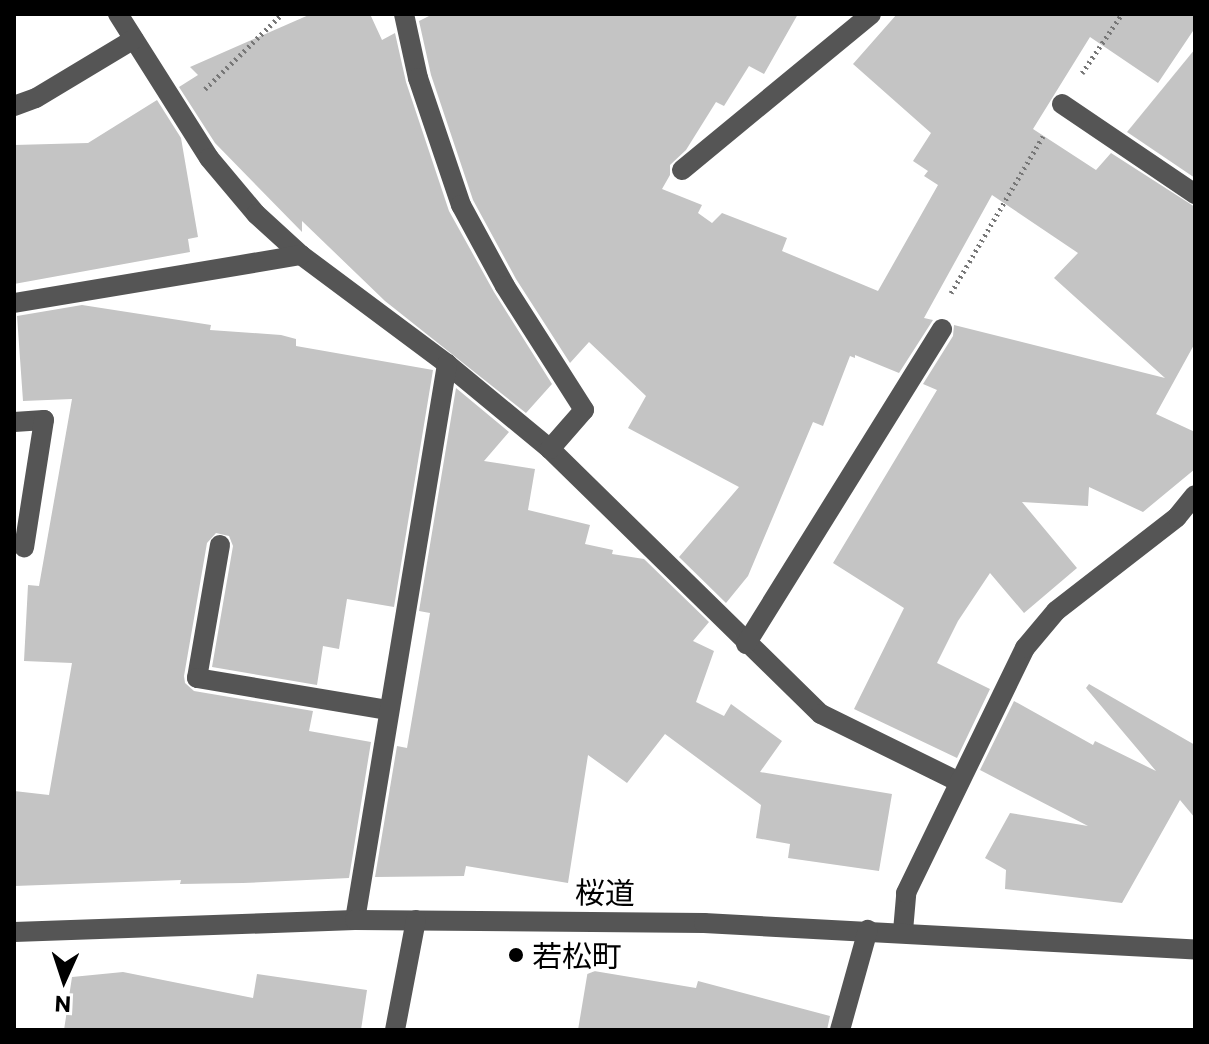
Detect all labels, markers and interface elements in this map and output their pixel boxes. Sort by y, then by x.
street label: 桜道 [575,873,635,911]
place label: 若松町 [532,937,622,973]
north arrow [24,940,104,1020]
marker: 若松町 [507,946,525,964]
text: N [54,991,72,1018]

